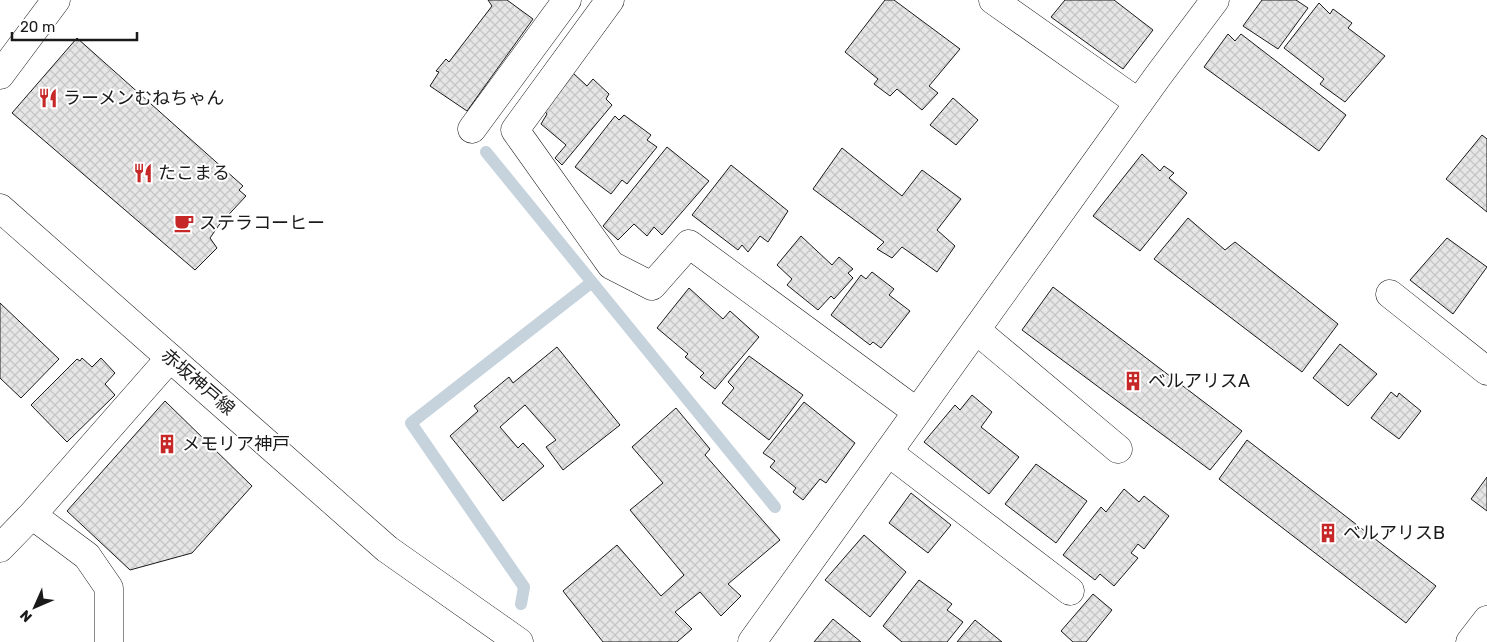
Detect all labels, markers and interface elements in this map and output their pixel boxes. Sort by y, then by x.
scale bar [12,10,138,42]
text: 20 m [20,18,55,36]
restaurant icon: ラーメンむねちゃん [37,87,59,109]
place label: ラーメンむねちゃん [63,87,224,109]
restaurant icon: たこまる [132,162,154,184]
place label: たこまる [158,162,230,184]
cafe icon: ステラコーヒー [173,212,195,234]
place label: ステラコーヒー [199,212,325,234]
street label: 赤坂神戸線 [157,344,239,420]
building icon: ベルアリスA [1122,370,1144,392]
place label: ベルアリスA [1148,370,1250,392]
building icon: メモリア神戸 [156,433,178,455]
place label: メモリア神戸 [182,433,290,455]
building icon: ベルアリスB [1317,522,1339,544]
place label: ベルアリスB [1343,522,1445,544]
north arrow [10,582,60,632]
text: N [17,606,36,625]

